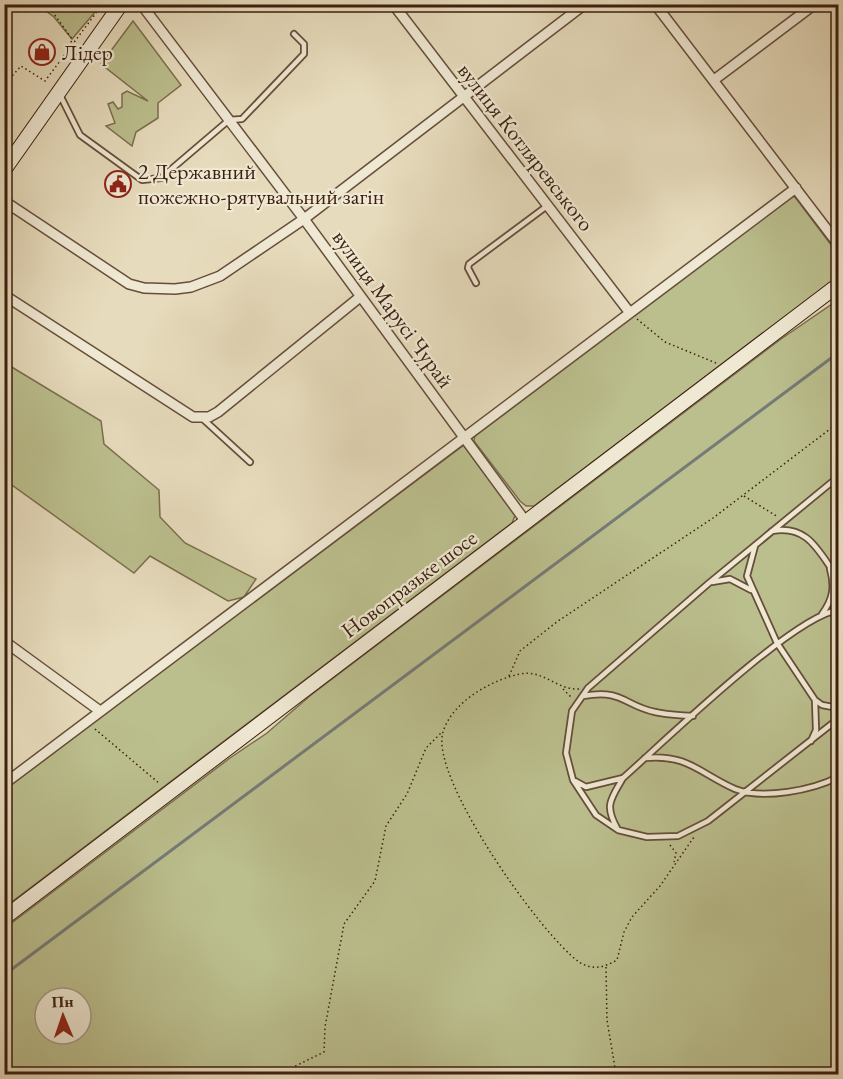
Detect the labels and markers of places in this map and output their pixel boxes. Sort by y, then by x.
shop icon: Лідер [27,37,57,67]
place label: Лідер [62,38,113,67]
place label: 2 Державний пожежно-рятувальний загін [138,157,384,211]
public building icon: 2 Державний пожежно-рятувальний загін [103,169,133,199]

